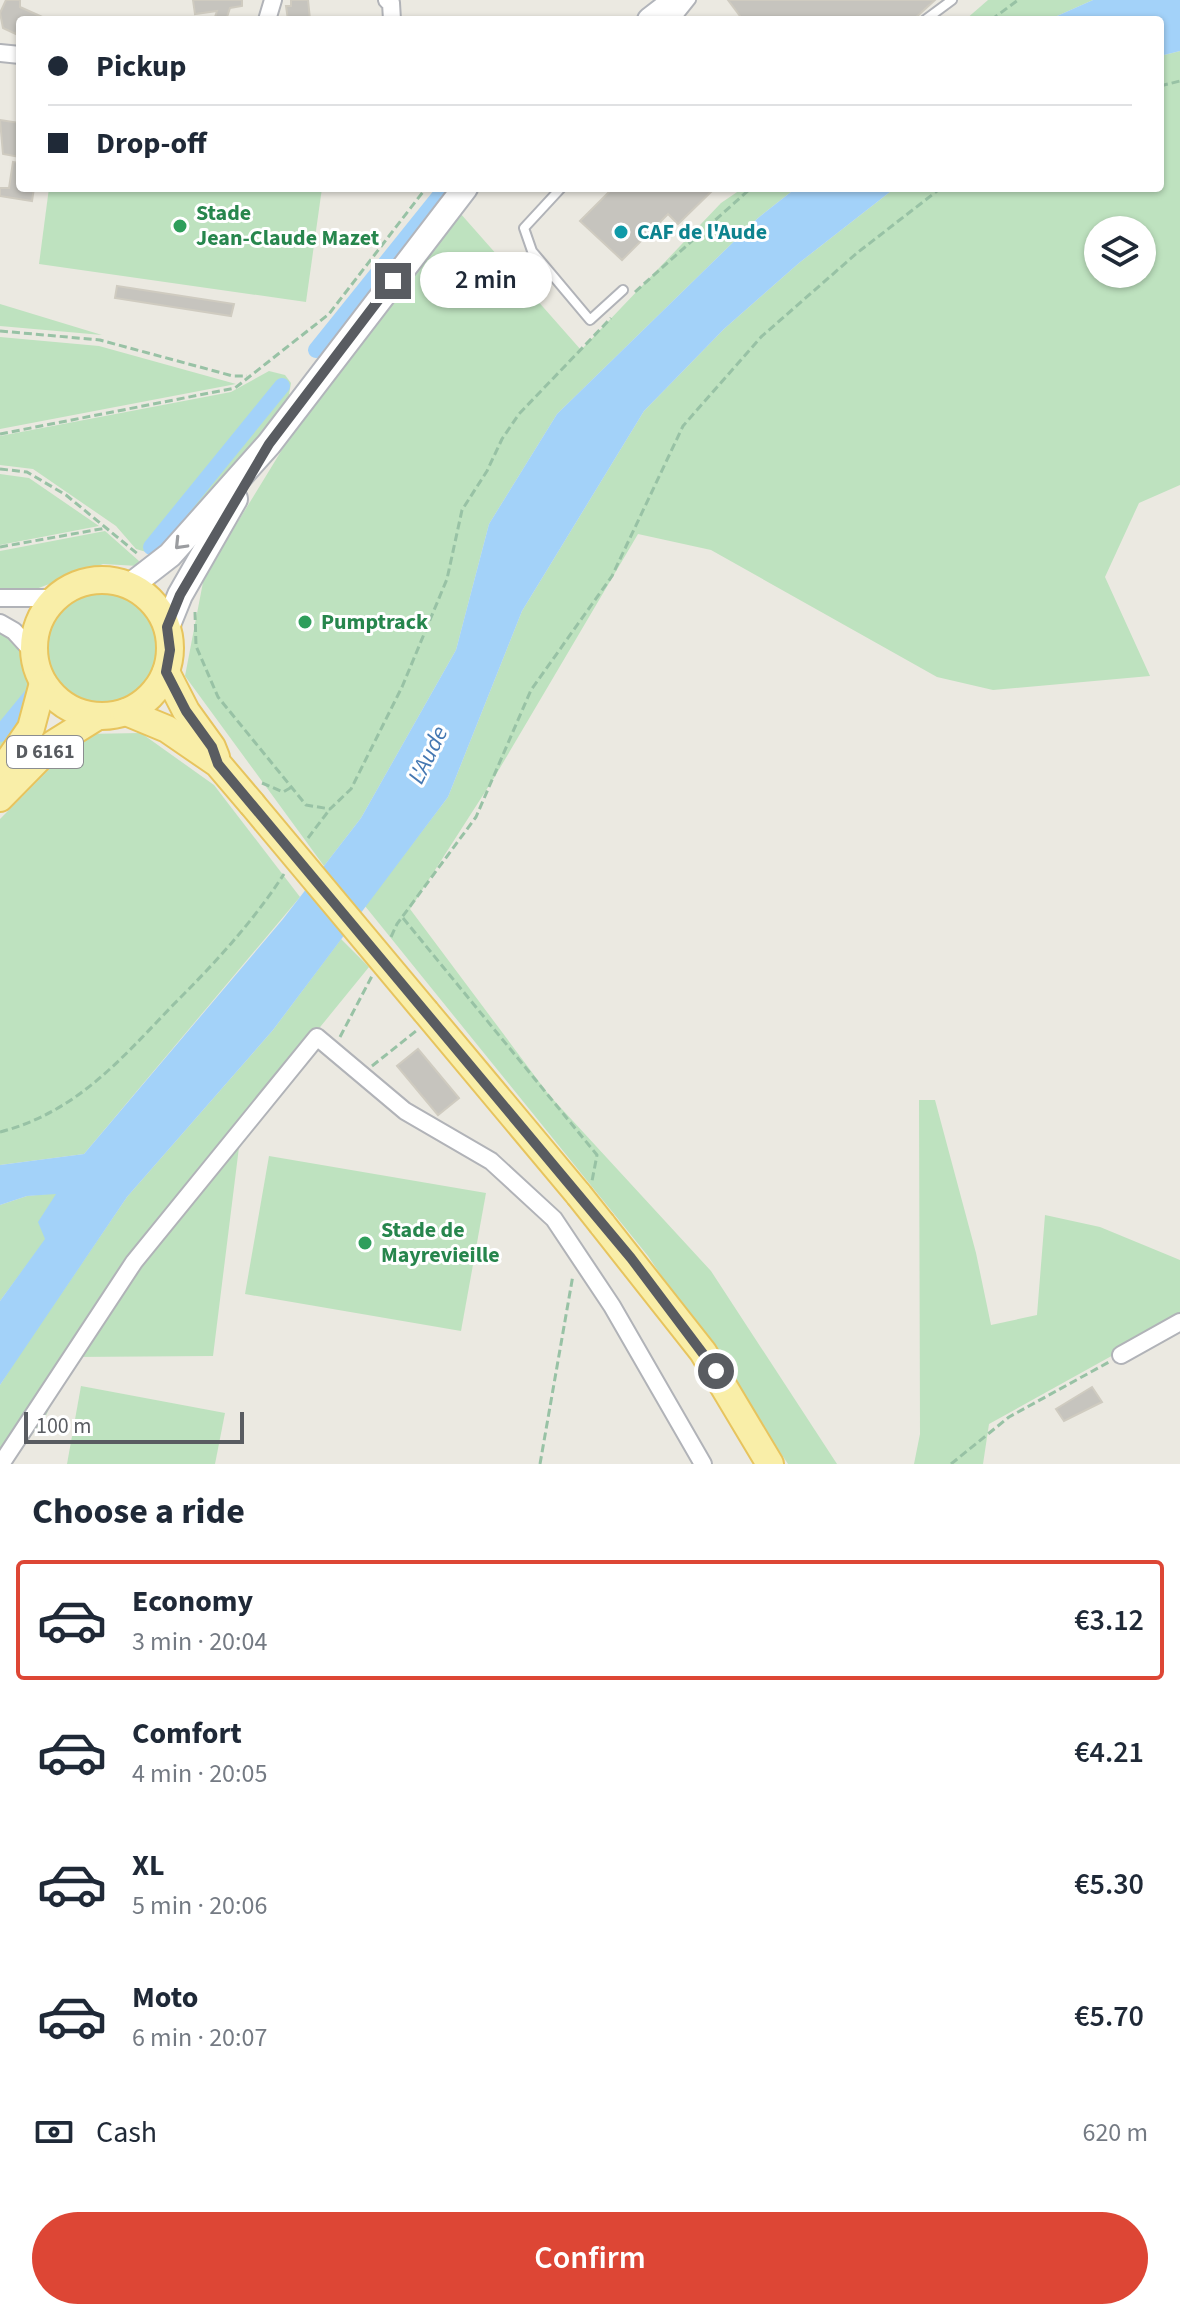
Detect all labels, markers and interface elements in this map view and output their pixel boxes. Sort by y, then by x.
text: Pickup [96,45,186,88]
text: Drop-off [96,122,207,165]
place label: Stade Jean-Claude Mazet [196,197,380,254]
place label: CAF de l'Aude [637,216,767,248]
map controls [1084,216,1156,288]
button: layers [1084,216,1156,288]
marker: Stade Jean-Claude Mazet [171,217,189,235]
marker: CAF de l'Aude [612,223,630,241]
callout: 2 min [421,253,553,309]
text: 2 min [455,261,517,298]
route end [375,263,411,299]
one-way arrow [175,535,189,549]
place label: Pumptrack [321,606,428,638]
marker: Pumptrack [296,613,314,631]
water label: L'Aude [399,720,457,790]
road number: D 6161 [7,736,83,768]
place label: Stade de Mayrevieille [381,1214,500,1271]
marker: Stade de Mayrevieille [356,1234,374,1252]
route start [698,1353,734,1389]
scale bar [24,1408,244,1444]
text: 100 m [36,1410,91,1442]
text: Choose a ride [32,1486,245,1537]
text: Economy [132,1580,253,1623]
icon: car [36,1584,108,1656]
text: €3.12 [1074,1599,1144,1642]
text: 3 min · 20:04 [132,1623,267,1660]
text: Comfort [132,1712,242,1755]
icon: car [36,1716,108,1788]
text: €4.21 [1074,1731,1144,1774]
text: 4 min · 20:05 [132,1755,267,1792]
text: XL [132,1844,165,1887]
icon: car [36,1848,108,1920]
text: €5.30 [1074,1863,1144,1906]
text: 5 min · 20:06 [132,1887,267,1924]
text: Moto [132,1976,198,2019]
icon: car [36,1980,108,2052]
text: €5.70 [1074,1995,1144,2038]
text: 6 min · 20:07 [132,2019,267,2056]
icon: cash [32,2110,76,2154]
text: Cash [96,2111,157,2154]
text: 620 m [1082,2114,1148,2151]
button: Confirm [32,2212,1148,2304]

